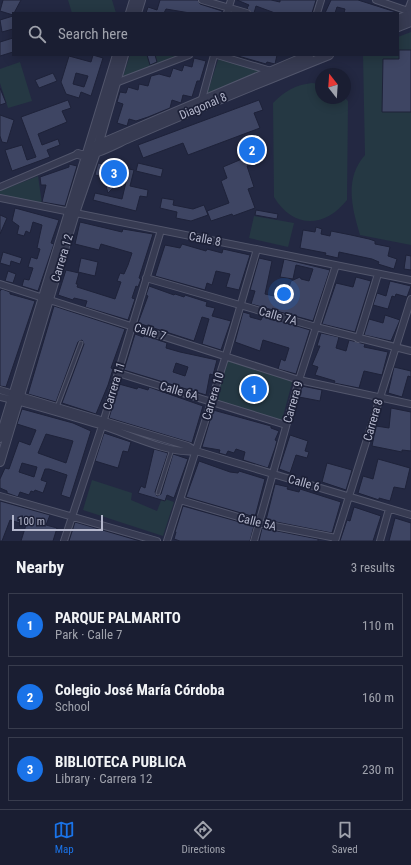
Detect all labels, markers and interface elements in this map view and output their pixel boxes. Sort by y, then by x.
search box [12,12,399,56]
icon: search [26,23,48,45]
text: Search here [58,25,128,43]
north arrow [315,68,351,104]
street label: Diagonal 8 [177,90,229,122]
pin: 2 [239,135,265,165]
pin: 3 [101,158,127,188]
street label: Calle 8 [188,229,222,249]
street label: Carrera 12 [48,232,76,284]
your location [274,284,294,304]
street label: Calle 7A [257,304,299,328]
street label: Calle 7 [132,321,168,343]
street label: Carrera 11 [100,360,128,412]
street label: Carrera 10 [199,370,227,422]
pin: 1 [241,374,267,404]
street label: Calle 6A [158,379,200,403]
street label: Carrera 9 [280,379,306,425]
street label: Carrera 8 [360,397,386,443]
street label: Calle 6 [287,472,322,494]
street label: Calle 5A [236,510,278,534]
scale bar [12,513,103,532]
text: 100 m [18,515,45,528]
text: Nearby [16,557,64,577]
text: 3 results [351,560,395,575]
text: PARQUE PALMARITO [55,609,181,627]
text: 1 [27,618,33,633]
text: 110 m [362,618,394,633]
text: Park · Calle 7 [55,627,122,642]
text: Colegio José María Córdoba [55,681,225,699]
text: 2 [27,690,33,705]
text: 160 m [362,690,394,705]
text: School [55,699,90,714]
text: BIBLIOTECA PUBLICA [55,753,186,771]
text: 3 [27,762,33,777]
text: 230 m [362,762,394,777]
text: Library · Carrera 12 [55,771,152,786]
tab: Map [53,819,75,856]
tab: Directions [181,819,225,856]
tab: Saved [332,819,358,856]

